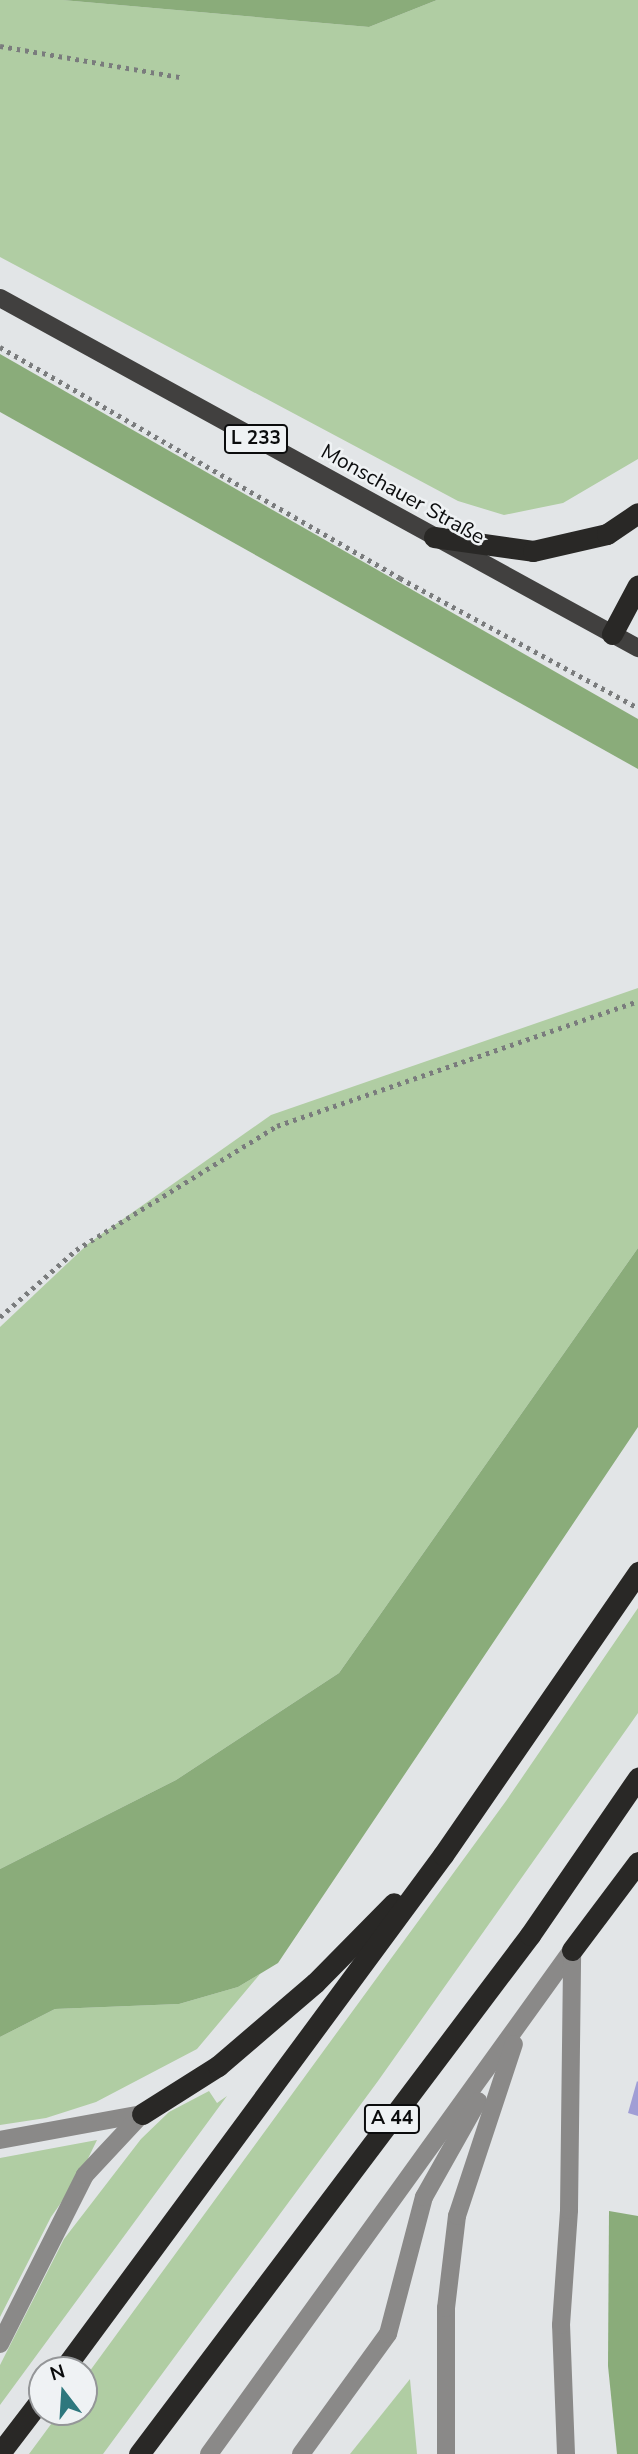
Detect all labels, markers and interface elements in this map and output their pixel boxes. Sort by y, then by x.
road number: L 233 [223,424,289,454]
street label: Monschauer Straße [317,439,489,549]
road number: A 44 [362,2104,422,2134]
north arrow [28,2356,98,2426]
text: N [47,2358,68,2387]

